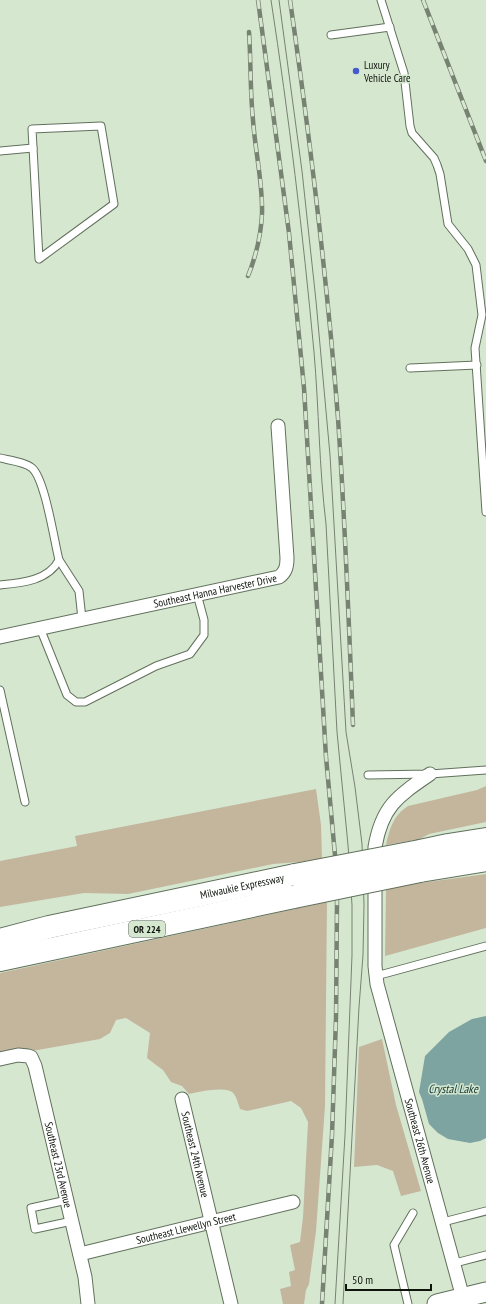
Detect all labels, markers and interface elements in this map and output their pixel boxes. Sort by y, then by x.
place label: Luxury Vehicle Care [363,58,411,85]
marker: Luxury Vehicle Care [351,66,361,76]
street label: Southeast Hanna Harvester Drive [152,571,278,611]
street label: Milwaukie Expressway [199,870,286,902]
road number: OR 224 [129,921,165,937]
water label: Crystal Lake [428,1081,479,1096]
street label: Southeast 26th Avenue [402,1097,438,1186]
street label: Southeast 24th Avenue [178,1110,212,1199]
street label: Southeast 23rd Avenue [41,1120,75,1210]
street label: Southeast Llewellyn Street [135,1209,237,1247]
scale bar [346,1266,431,1292]
text: 50 m [352,1272,373,1287]

